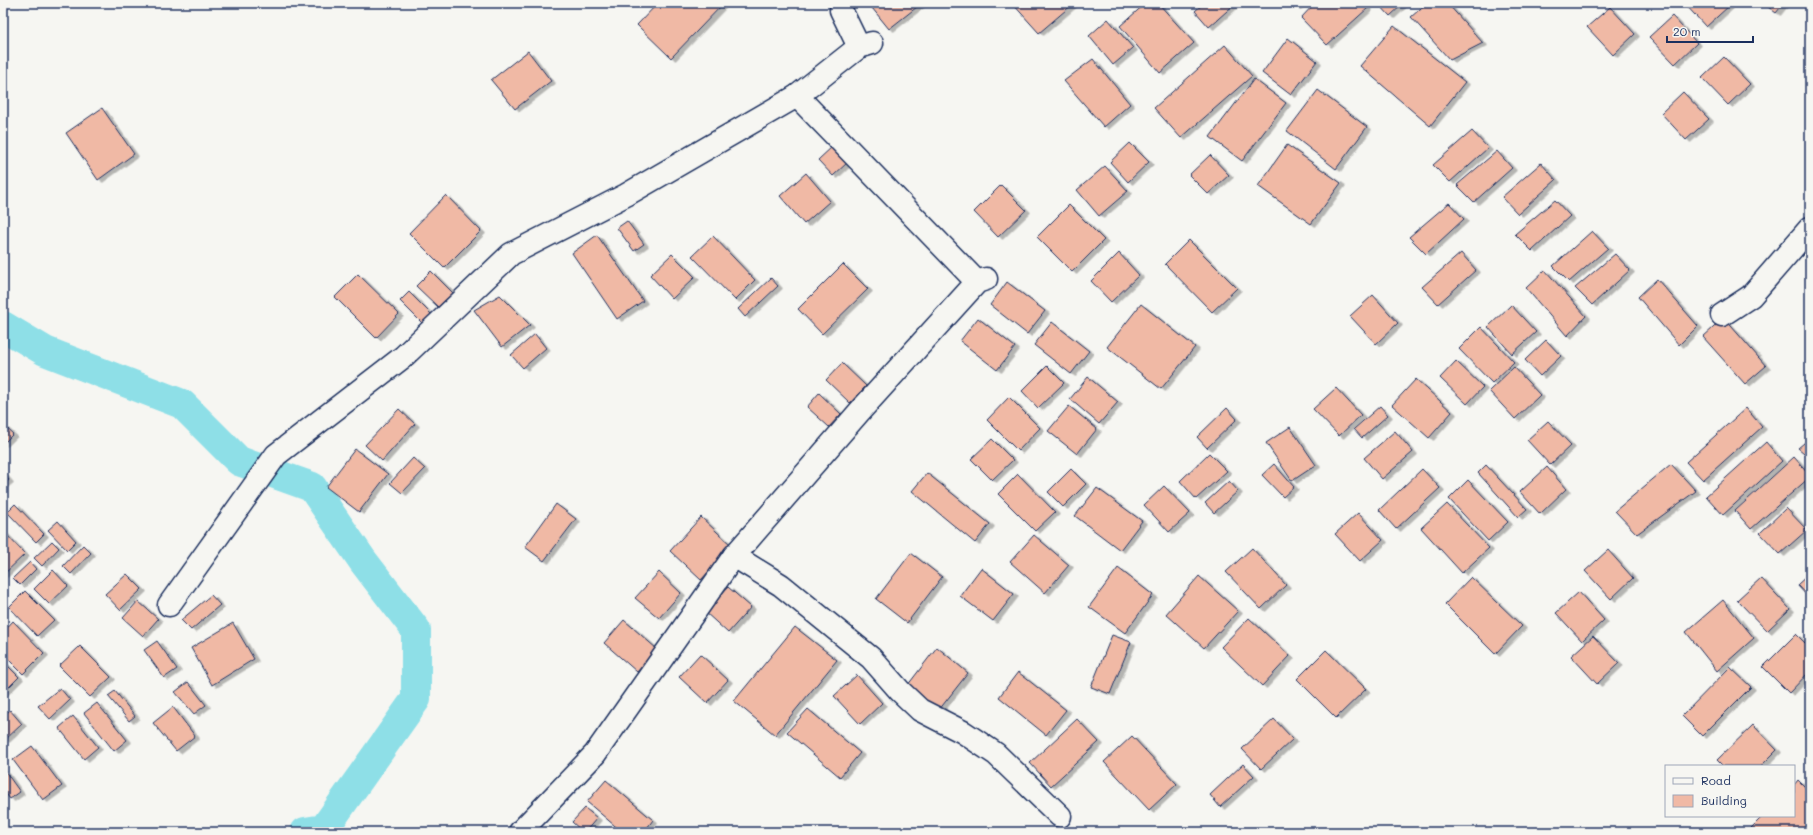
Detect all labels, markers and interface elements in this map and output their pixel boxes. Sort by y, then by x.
scale bar [1667,18,1753,44]
text: 20 m [1673,23,1701,39]
legend [1665,765,1795,817]
text: Road [1701,772,1731,788]
text: Building [1701,792,1747,808]

